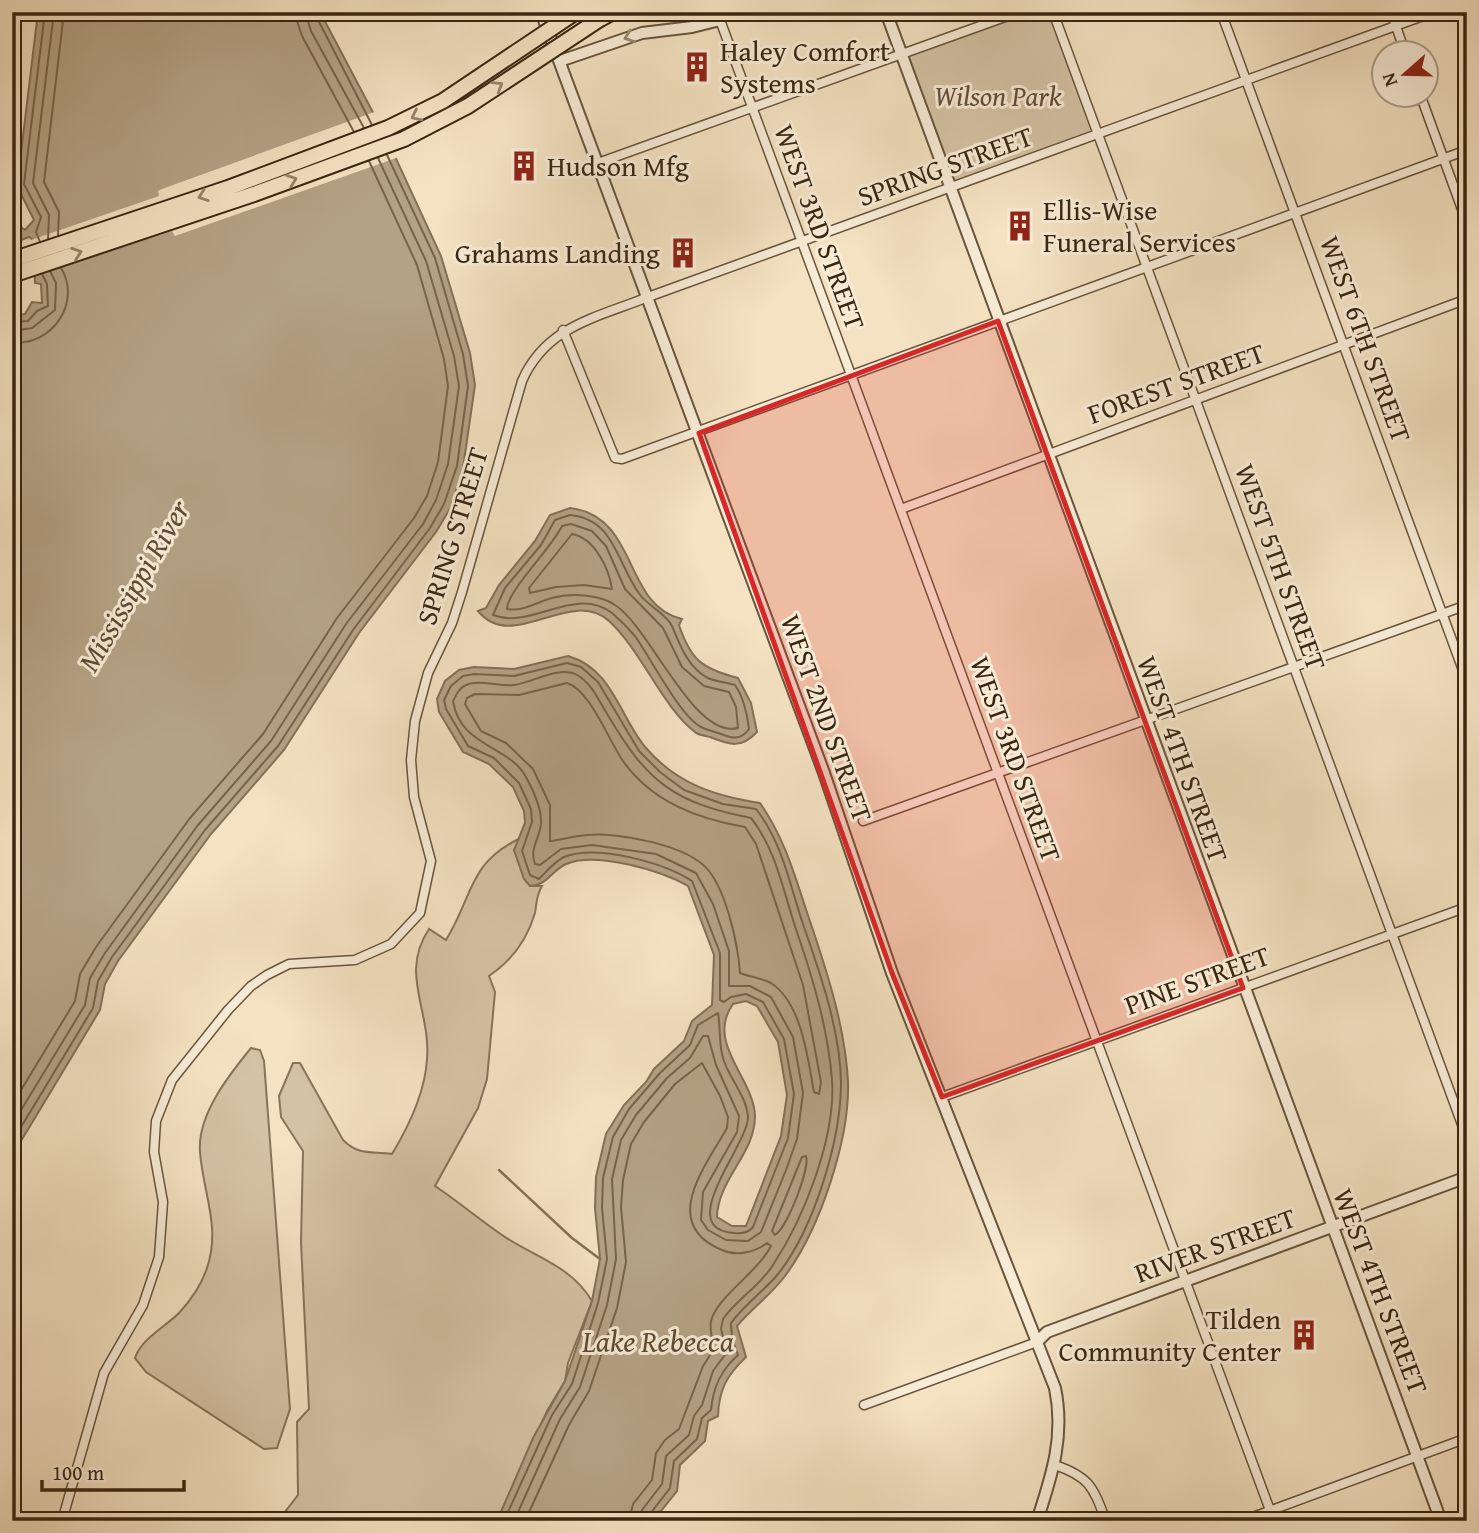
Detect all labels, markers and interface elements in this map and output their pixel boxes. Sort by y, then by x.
one-way arrow [624,29,636,43]
place label: Haley Comfort Systems [720,30,890,103]
north arrow [1370,38,1440,108]
building icon: Haley Comfort Systems [680,50,714,84]
text: N [1374,69,1404,91]
park label: Wilson Park [934,75,1062,116]
one-way arrow [491,81,504,94]
one-way arrow [411,107,423,121]
street label: SPRING STREET [851,115,1039,216]
street label: WEST 3RD STREET [764,118,877,336]
place label: Hudson Mfg [547,145,689,186]
building icon: Hudson Mfg [507,149,541,183]
one-way arrow [286,174,298,188]
one-way arrow [197,188,210,202]
place label: Ellis-Wise Funeral Services [1043,189,1236,262]
building icon: Ellis-Wise Funeral Services [1003,209,1037,243]
street label: WEST 6TH STREET [1310,230,1423,448]
place label: Grahams Landing [455,232,660,273]
building icon: Grahams Landing [666,236,700,270]
one-way arrow [70,247,82,261]
street label: FOREST STREET [1081,331,1271,434]
street label: SPRING STREET [405,442,498,630]
street label: WEST 5TH STREET [1225,458,1338,676]
water label: Mississippi River [66,491,201,680]
street label: WEST 2ND STREET [771,608,884,828]
street label: WEST 3RD STREET [960,650,1073,868]
street label: WEST 4TH STREET [1127,650,1240,868]
street label: PINE STREET [1118,934,1275,1025]
street label: WEST 4TH STREET [1323,1182,1440,1400]
street label: RIVER STREET [1128,1196,1302,1293]
place label: Tilden Community Center [1058,1298,1281,1371]
building icon: Tilden Community Center [1287,1318,1321,1352]
water label: Lake Rebecca [581,1319,734,1363]
scale bar [42,1449,184,1493]
text: 100 m [52,1457,104,1488]

